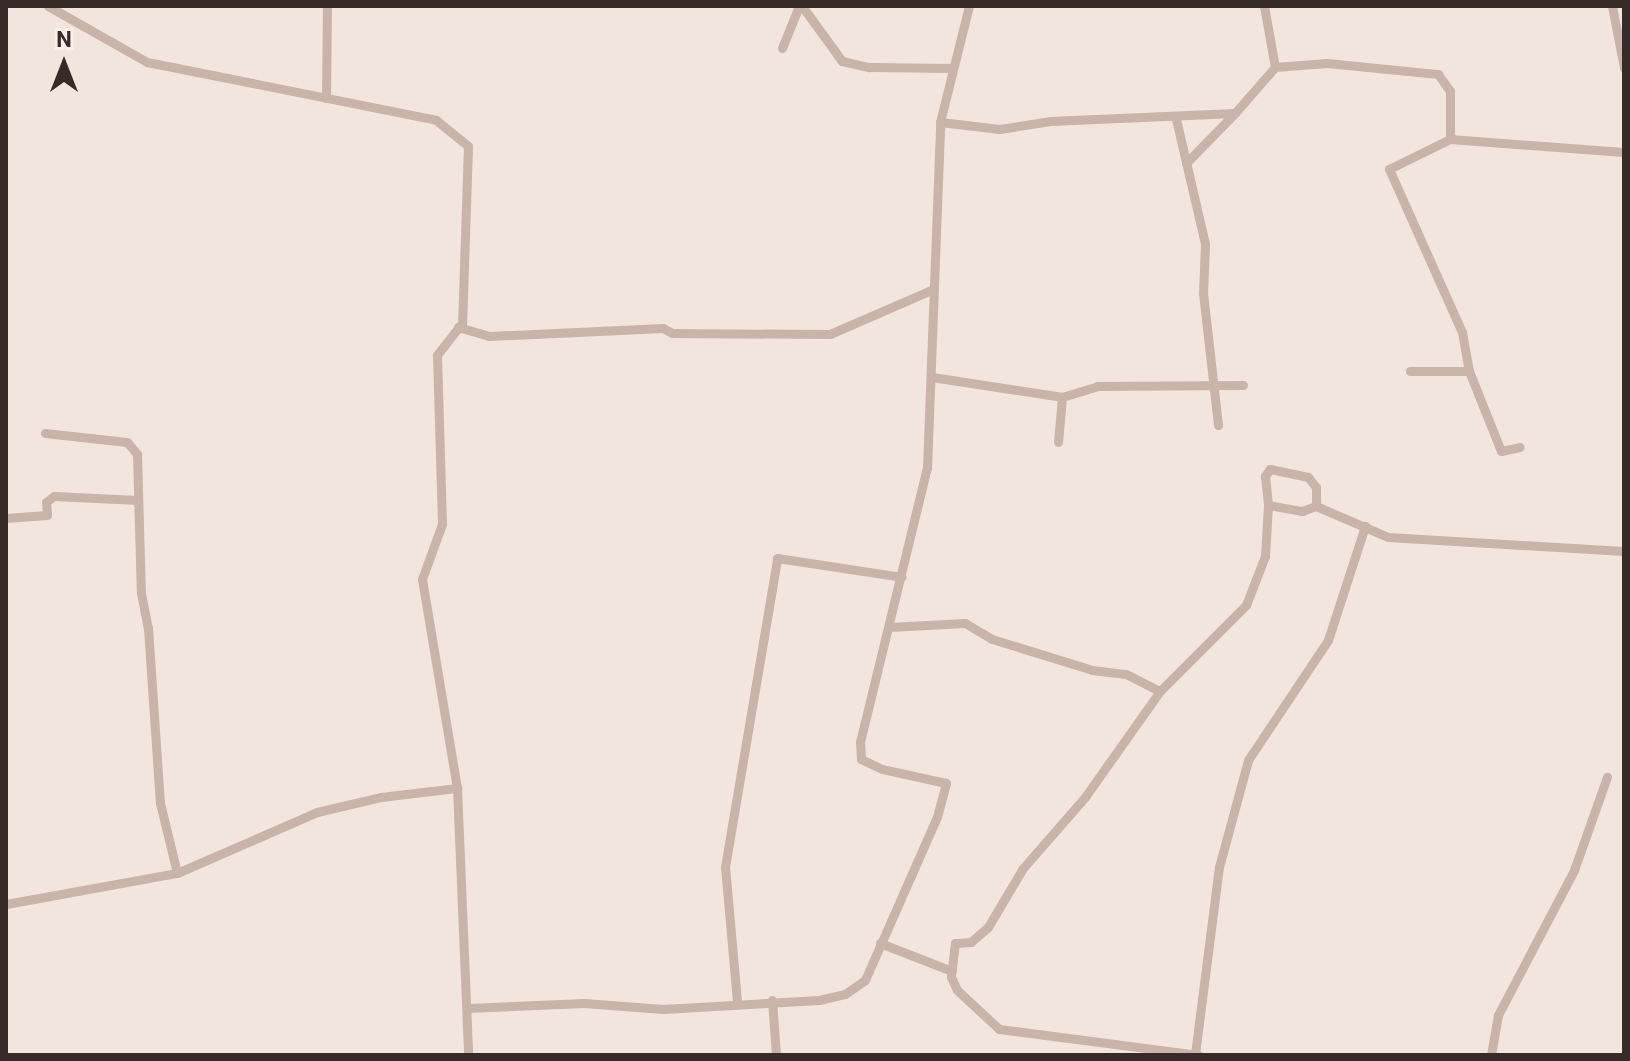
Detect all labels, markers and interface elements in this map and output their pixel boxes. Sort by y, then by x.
north arrow [24,24,104,104]
text: N [56,27,72,52]

